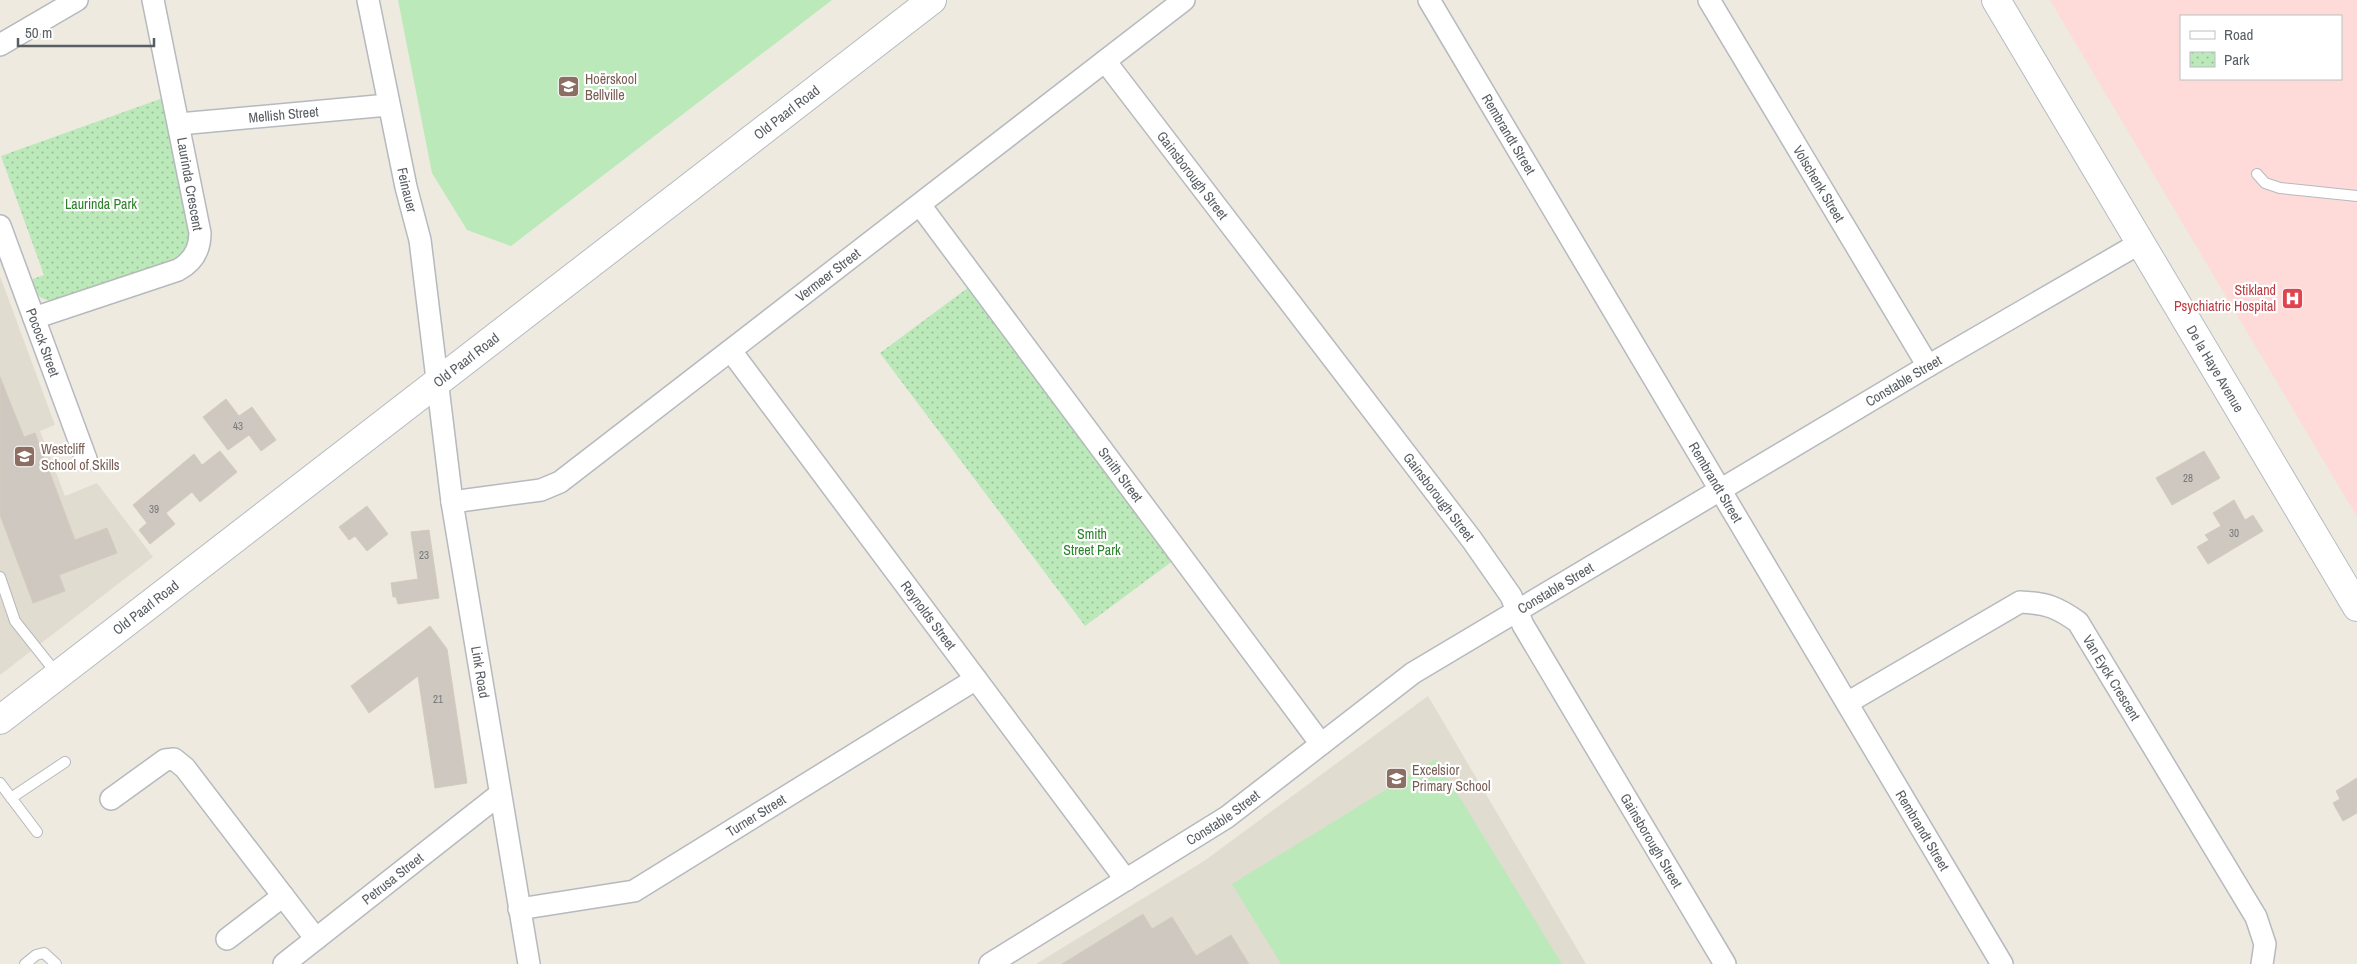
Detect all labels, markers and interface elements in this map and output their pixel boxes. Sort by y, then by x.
scale bar [18,15,154,47]
legend [2180,15,2342,80]
text: 50 m [25,22,52,43]
text: Road [2224,24,2253,45]
text: Park [2224,49,2250,70]
place label: Hoërskool Bellville [585,70,637,104]
school or university icon: Hoërskool Bellville [557,75,581,99]
street label: Old Paarl Road [750,81,823,143]
street label: Rembrandt Street [1478,91,1540,178]
street label: Mellish Street [248,102,319,127]
street label: Gainsborough Street [1153,127,1232,223]
street label: Laurinda Crescent [173,136,207,232]
street label: Volschenk Street [1789,142,1849,225]
street label: Feinauer [393,166,421,215]
park label: Laurinda Park [65,195,137,213]
street label: Vermeer Street [792,244,864,306]
place label: Stikland Psychiatric Hospital [2174,281,2276,315]
hospital icon: Stikland Psychiatric Hospital [2280,286,2304,310]
street label: Pocock Street [22,306,64,379]
street label: De la Haye Avenue [2182,322,2248,416]
street label: Old Paarl Road [430,329,503,391]
street label: Constable Street [1862,351,1945,410]
house number: 43 [233,419,243,433]
street label: Rembrandt Street [1685,439,1747,526]
place label: Westcliff School of Skills [41,440,120,474]
street label: Smith Street [1094,444,1147,506]
school or university icon: Westcliff School of Skills [13,445,37,469]
street label: Gainsborough Street [1399,449,1478,545]
house number: 28 [2183,471,2193,485]
house number: 39 [149,502,159,516]
park label: Smith Street Park [1063,525,1121,559]
house number: 30 [2229,526,2239,540]
house number: 23 [419,548,429,562]
street label: Constable Street [1514,558,1597,618]
street label: Old Paarl Road [109,576,182,639]
street label: Reynolds Street [897,577,960,654]
street label: Van Eyck Crescent [2079,632,2144,724]
street label: Link Road [467,645,494,699]
house number: 21 [433,692,443,706]
place label: Excelsior Primary School [1412,761,1490,795]
school or university icon: Excelsior Primary School [1384,766,1408,790]
street label: Constable Street [1183,786,1263,849]
street label: Rembrandt Street [1892,787,1953,874]
street label: Turner Street [723,790,789,841]
street label: Gainsborough Street [1616,790,1687,891]
street label: Petrusa Street [358,849,427,908]

